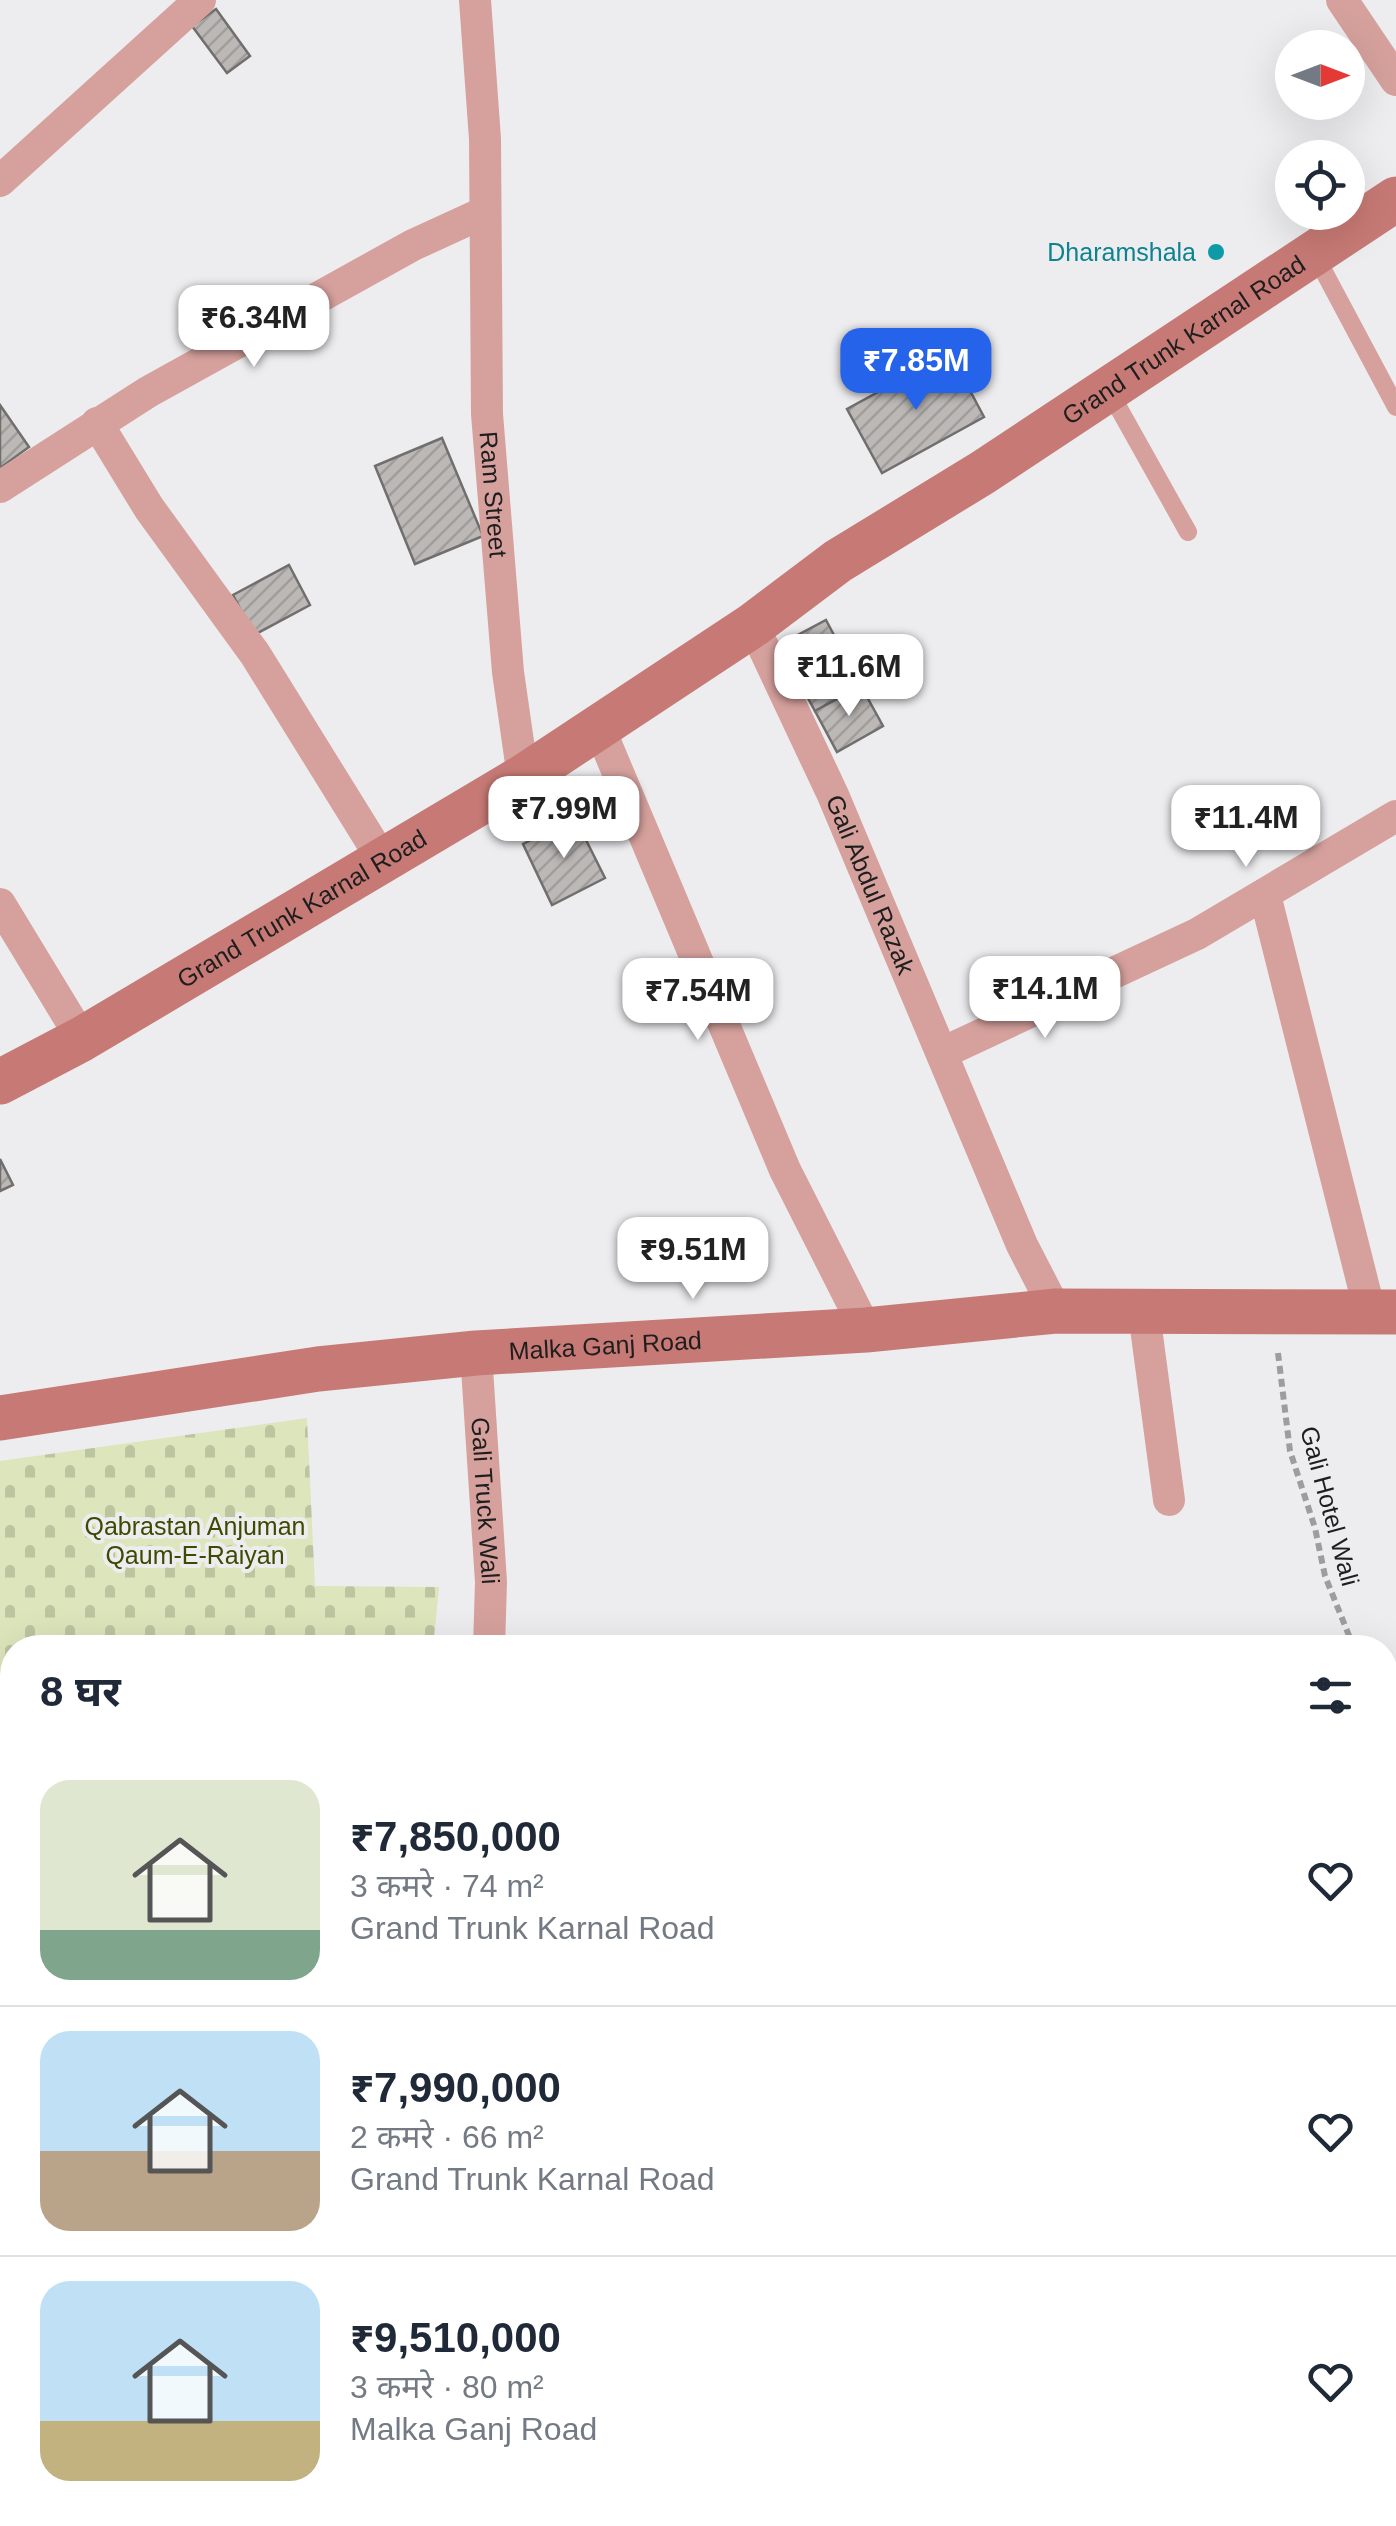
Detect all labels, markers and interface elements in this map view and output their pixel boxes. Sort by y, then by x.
north arrow [1275,30,1365,120]
map controls [1275,30,1365,230]
button: locate [1275,140,1365,230]
place label: Dharamshala [1047,238,1196,266]
marker: Dharamshala [1205,241,1227,263]
street label: Grand Trunk Karnal Road [1057,249,1310,430]
pin: ₹6.34M [173,285,335,370]
text: ₹6.34M [200,299,308,335]
pin: ₹7.85M [835,328,997,413]
text: ₹7.85M [862,342,970,378]
street label: Ram Street [474,430,513,559]
pin: ₹11.6M [768,634,930,719]
text: ₹11.6M [796,648,902,684]
pin: ₹7.99M [483,776,645,861]
pin: ₹11.4M [1165,785,1327,870]
text: ₹7.99M [510,790,618,826]
street label: Gali Abdul Razak [821,791,921,979]
text: ₹11.4M [1193,799,1299,835]
street label: Grand Trunk Karnal Road [172,824,431,993]
pin: ₹14.1M [964,956,1126,1041]
pin: ₹7.54M [617,958,779,1043]
text: ₹14.1M [991,970,1099,1006]
text: ₹7.54M [644,972,752,1008]
pin: ₹9.51M [612,1217,774,1302]
text: ₹9.51M [639,1231,747,1267]
street label: Malka Ganj Road [508,1326,702,1365]
street label: Gali Truck Wali [466,1416,505,1585]
street label: Gali Hotel Wali [1295,1423,1365,1589]
park label: Qabrastan Anjuman Qaum-E-Raiyan [85,1512,305,1569]
text: 8 घर [40,1668,121,1715]
icon: filters [1303,1668,1358,1723]
text: ₹7,850,000 [350,1813,561,1860]
icon: home [120,1820,240,1940]
icon: heart [1303,1853,1358,1908]
text: 3 कमरे · 74 m² [350,1868,544,1904]
text: Grand Trunk Karnal Road [350,1910,715,1946]
text: ₹7,990,000 [350,2064,561,2111]
icon: home [120,2071,240,2191]
icon: heart [1303,2104,1358,2159]
text: 2 कमरे · 66 m² [350,2119,544,2155]
text: Grand Trunk Karnal Road [350,2161,715,2197]
text: ₹9,510,000 [350,2314,561,2361]
icon: home [120,2321,240,2441]
icon: heart [1303,2354,1358,2409]
text: 3 कमरे · 80 m² [350,2369,544,2405]
text: Malka Ganj Road [350,2411,597,2447]

